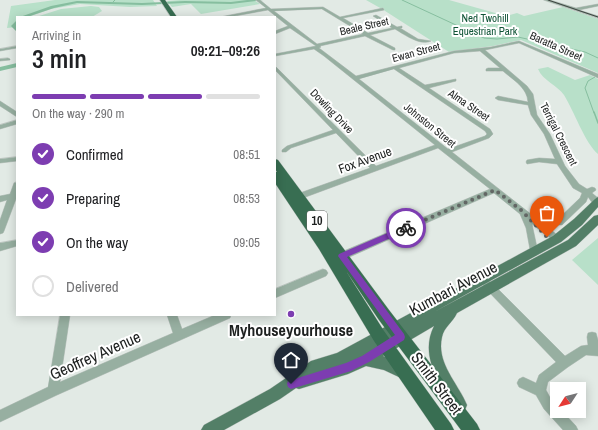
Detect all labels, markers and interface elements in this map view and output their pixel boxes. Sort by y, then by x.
park label: Ned Twohill Equestrian Park [453,11,518,38]
street label: Beale Street [338,13,390,38]
text: Arriving in [32,27,81,44]
street label: Baratta Street [528,28,585,64]
street label: Ewan Street [390,39,442,65]
text: 09:21–09:26 [191,40,260,61]
text: 3 min [32,41,87,76]
street label: Alma Street [445,85,493,124]
street label: Dowling Drive [307,86,357,136]
street label: Johnston Street [401,100,459,151]
street label: Terrigal Crescent [537,100,581,168]
text: On the way · 290 m [32,105,124,122]
street label: Fox Avenue [336,142,394,177]
icon: check [32,143,54,165]
text: Confirmed [66,144,123,165]
text: 08:51 [233,146,260,163]
icon: check [32,187,54,209]
text: Preparing [66,188,120,209]
text: 08:53 [233,190,260,207]
pin [530,196,564,237]
icon: bag [536,202,558,224]
courier [386,208,426,248]
road number: 10 [307,211,327,231]
icon: bike [395,217,417,239]
icon: check [32,231,54,253]
text: On the way [66,232,128,253]
text: 09:05 [233,234,260,251]
street label: Kumbari Avenue [405,256,501,320]
text: Delivered [66,276,119,297]
marker: Myhouseyourhouse [286,309,296,319]
place label: Myhouseyourhouse [229,319,353,341]
street label: Geoffrey Avenue [46,325,144,385]
pin [274,343,308,384]
street label: Smith Street [406,347,468,419]
icon: home [280,349,302,371]
north arrow [550,382,586,418]
map controls [550,382,586,418]

